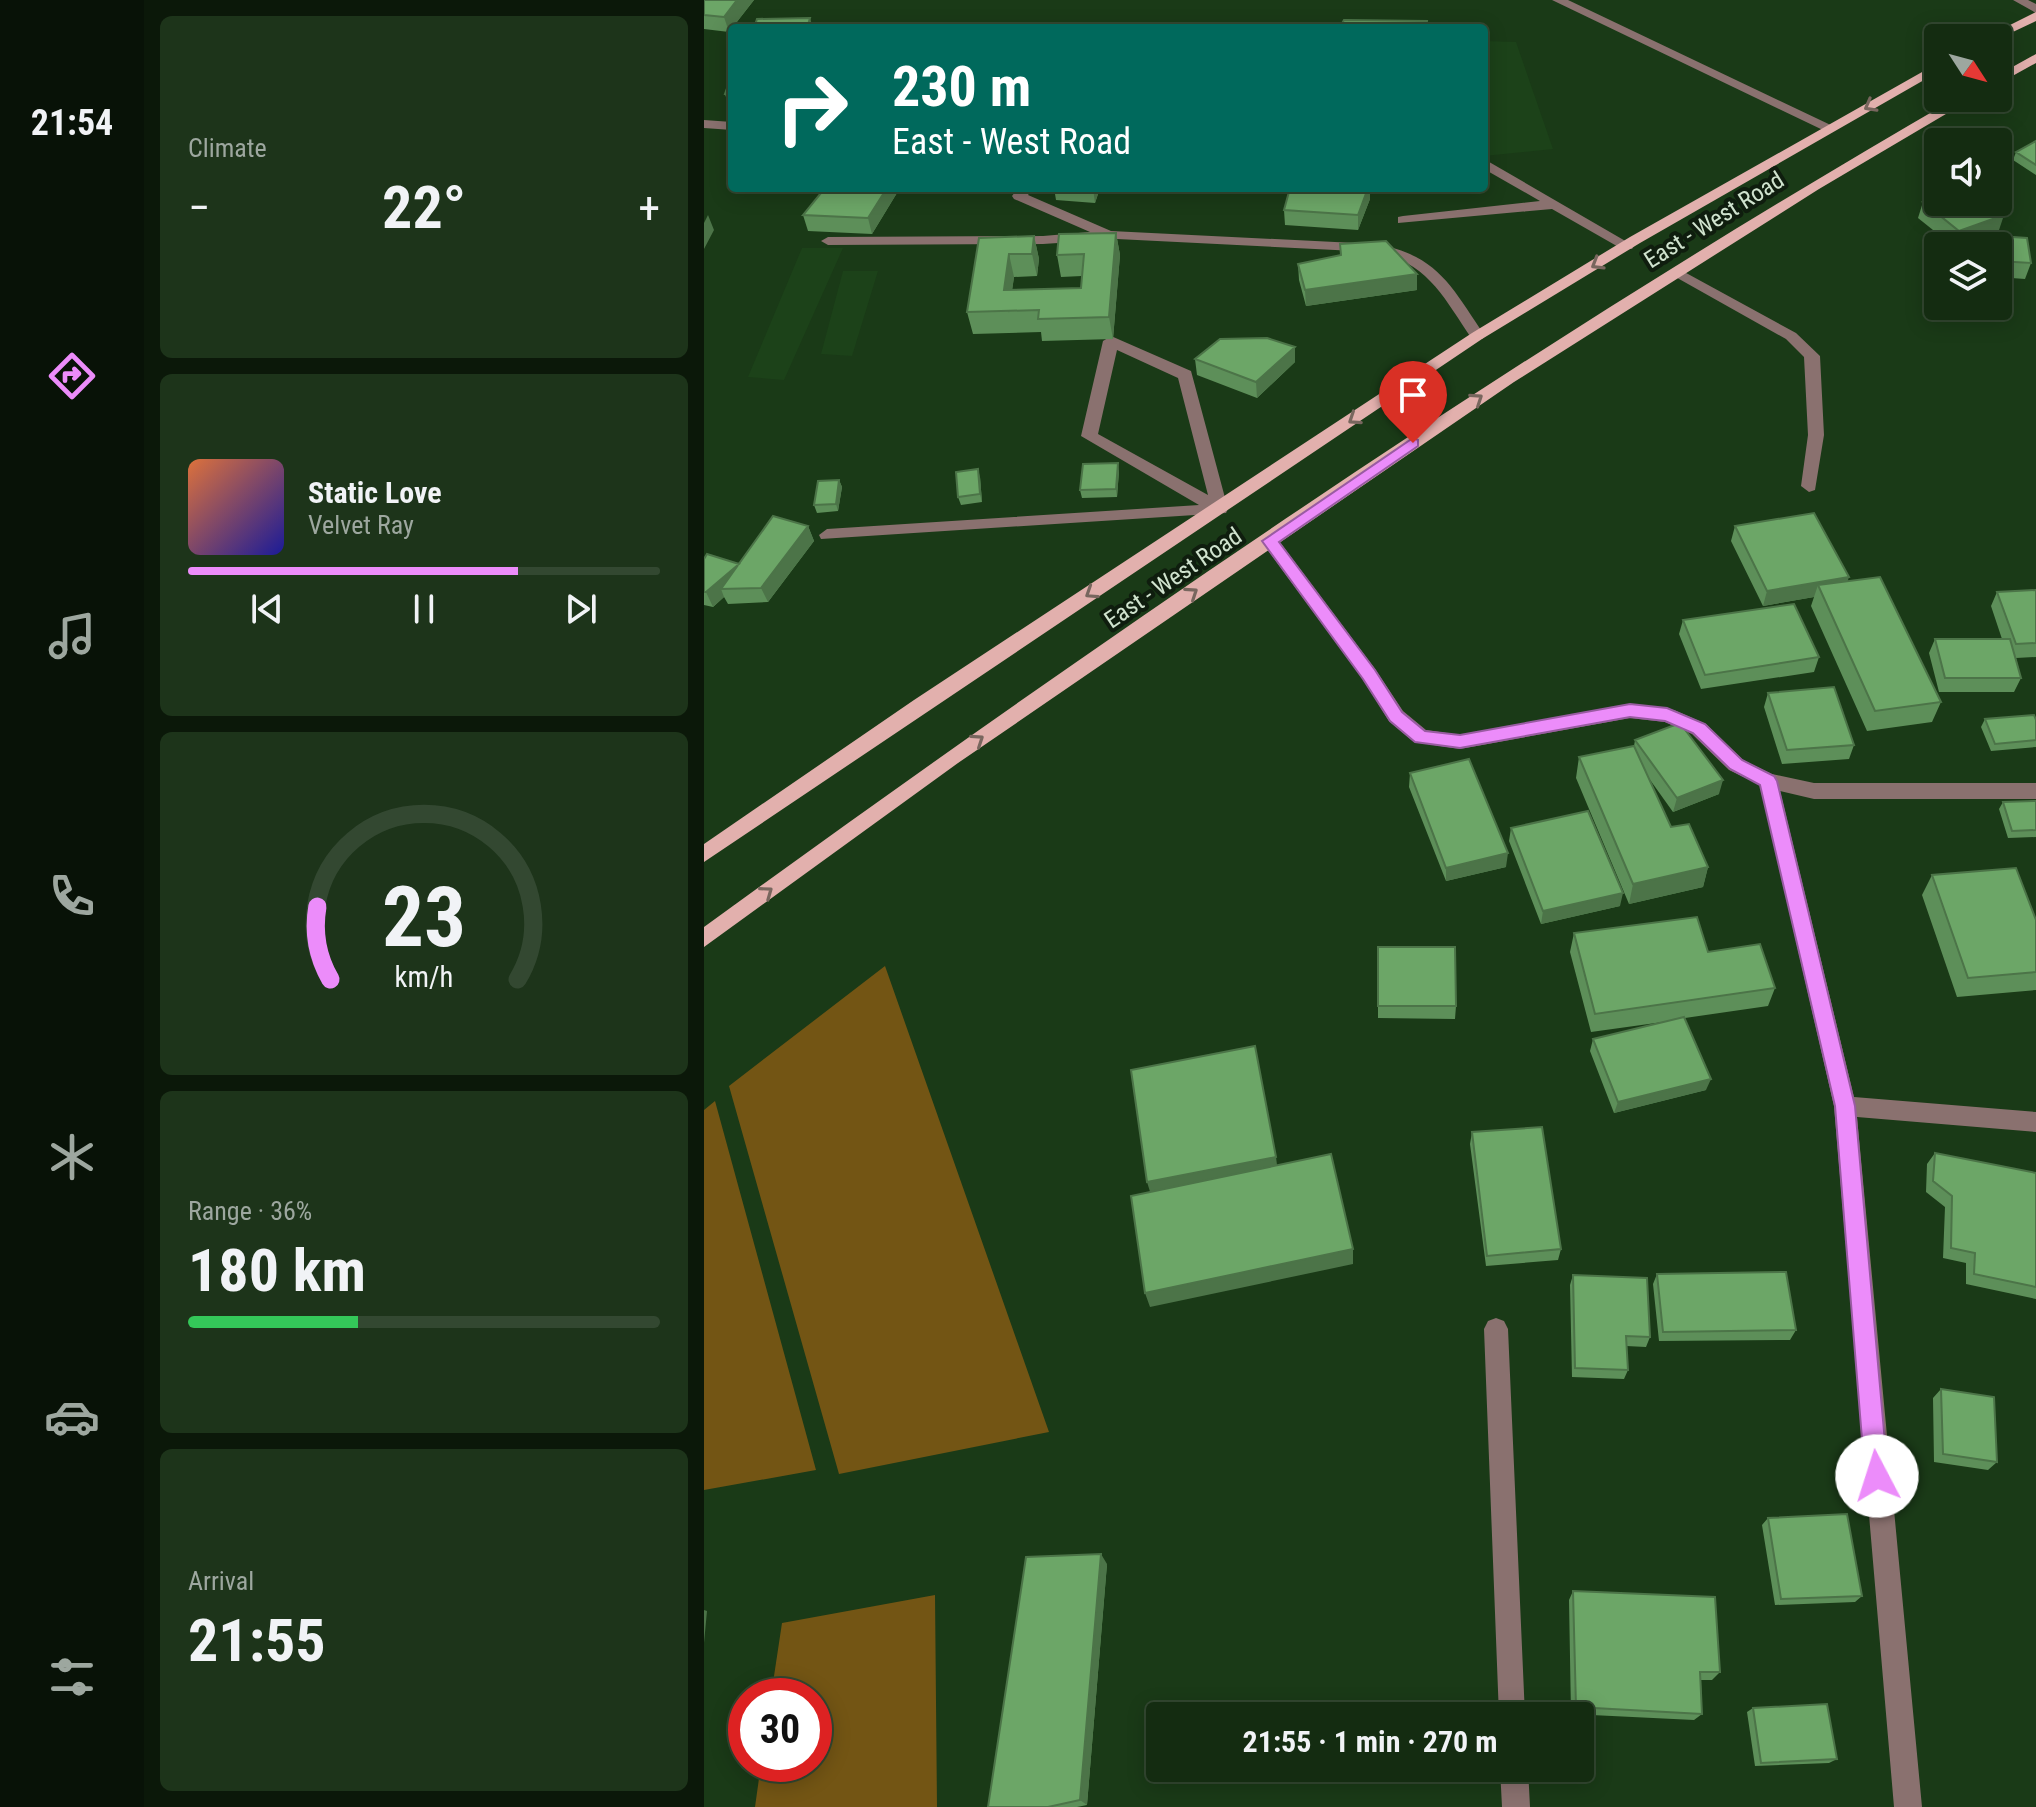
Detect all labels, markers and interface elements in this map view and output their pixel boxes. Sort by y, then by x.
north arrow [1924,24,2012,112]
map controls [1924,24,2012,320]
text: 230 m [892,54,1031,120]
icon: right [760,56,864,160]
one-way arrow [1864,96,1879,112]
text: 21:54 [31,102,113,144]
text: East - West Road [892,121,1131,163]
button: sound [1924,128,2012,216]
text: Climate [188,133,267,163]
street label: East - West Road [1639,166,1789,274]
text: 22° [382,172,466,243]
text: − [188,182,210,234]
text: + [638,182,660,234]
button: layers [1924,232,2012,320]
one-way arrow [1591,254,1606,270]
icon: directions [44,348,100,404]
pin [1379,361,1447,443]
icon: arrive [1391,373,1435,417]
one-way arrow [1468,394,1482,409]
one-way arrow [1348,409,1363,424]
text: Static Love [308,475,442,510]
text: Velvet Ray [308,510,414,540]
street label: East - West Road [1099,522,1247,634]
one-way arrow [1085,584,1099,599]
icon: previous [245,587,289,631]
icon: pause [402,587,446,631]
icon: next [559,587,603,631]
one-way arrow [1184,588,1198,603]
icon: music [44,608,100,664]
one-way arrow [969,734,983,749]
icon: phone [44,868,100,924]
text: 23 [382,868,466,965]
one-way arrow [758,887,773,902]
text: km/h [395,960,453,994]
icon: climate [44,1129,100,1185]
text: Range · 36% [188,1196,312,1226]
text: 180 km [188,1235,366,1306]
icon: car [44,1389,100,1445]
position arrow [1835,1434,1919,1518]
text: Arrival [188,1566,254,1596]
text: 21:55 [188,1605,326,1676]
icon: filters [44,1649,100,1705]
speed limit sign: 30 [728,1678,832,1782]
text: 21:55 · 1 min · 270 m [1243,1724,1497,1759]

